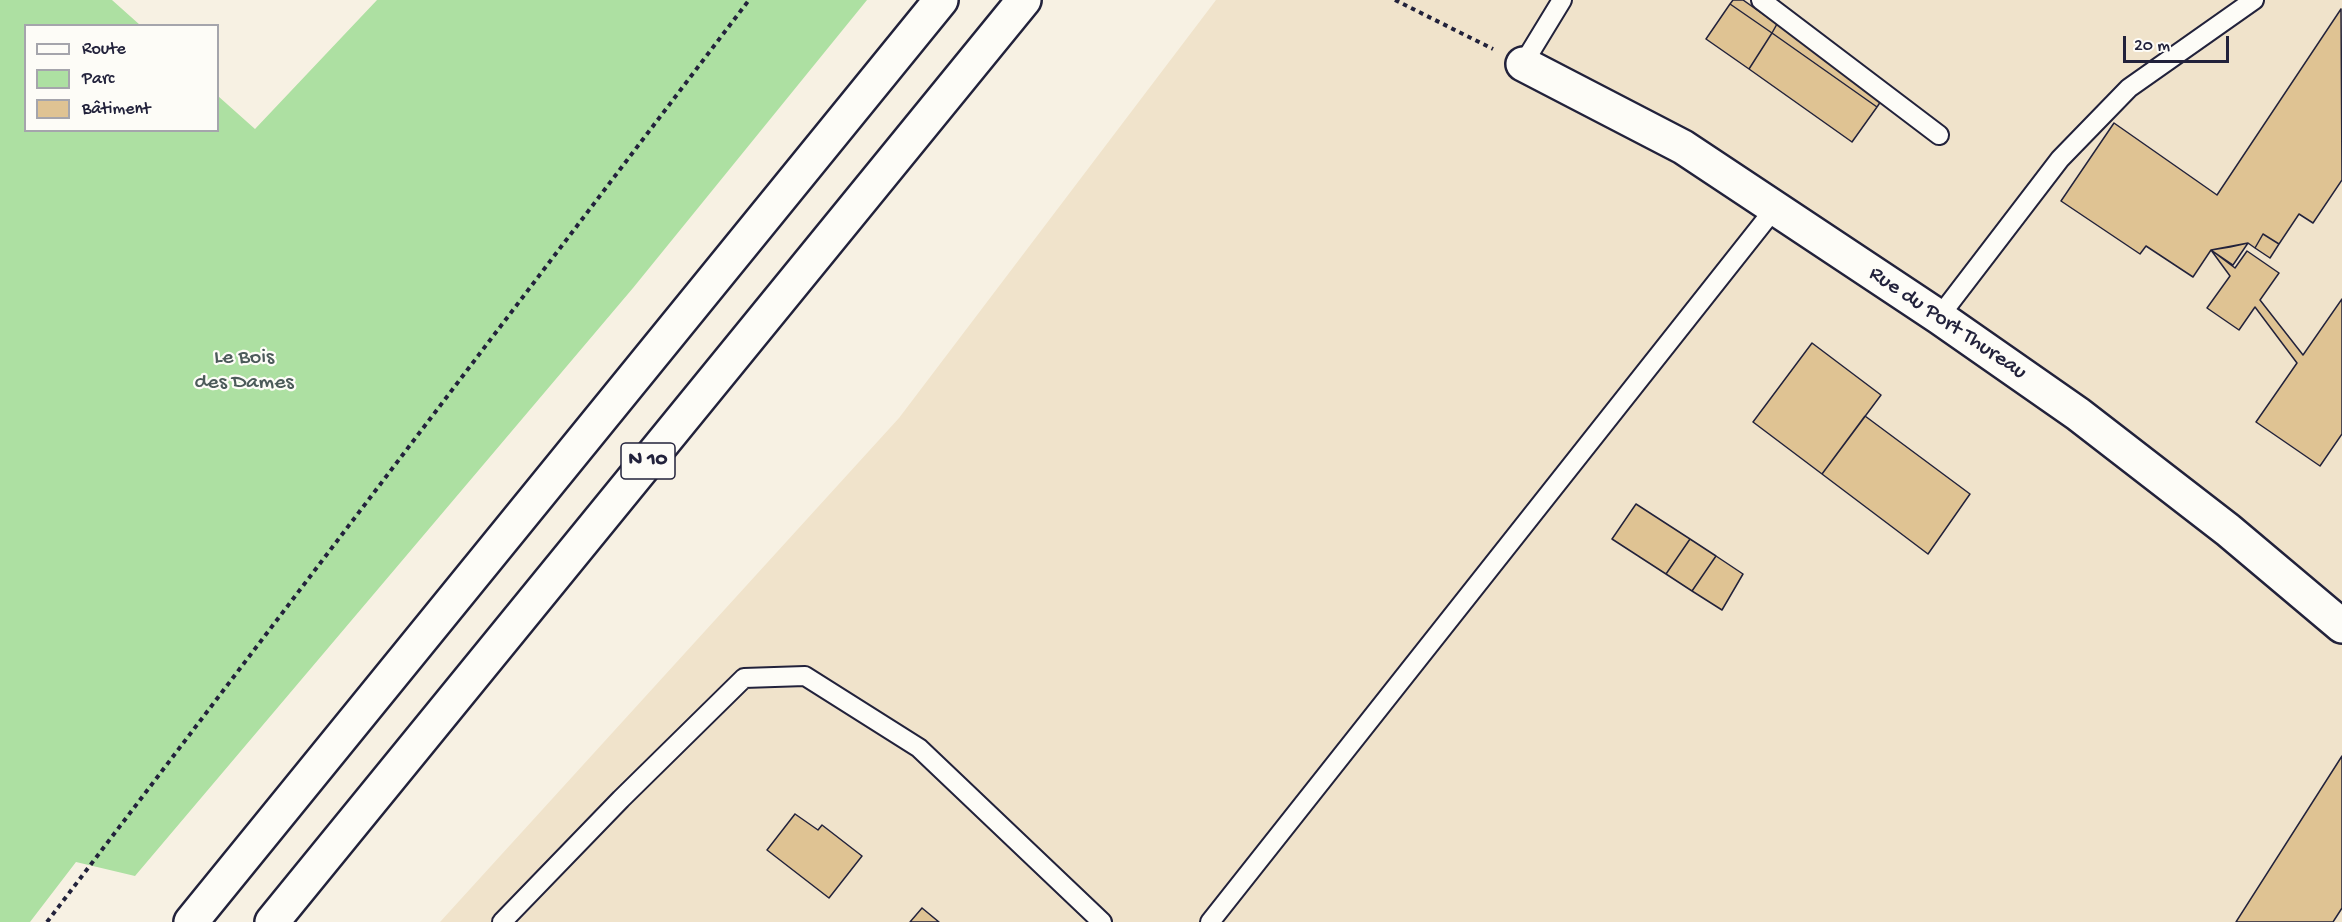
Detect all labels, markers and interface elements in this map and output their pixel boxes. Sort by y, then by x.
legend [24,24,219,132]
scale bar [2126,24,2232,62]
text: 20 m [2134,36,2170,57]
text: Route [82,39,126,60]
text: Parc [82,69,114,90]
text: Bâtiment [82,99,150,120]
street label: Rue du Port Thureau [1863,261,2031,387]
park label: Le Bois des Dames [194,346,294,398]
road number: N 10 [621,443,675,479]

